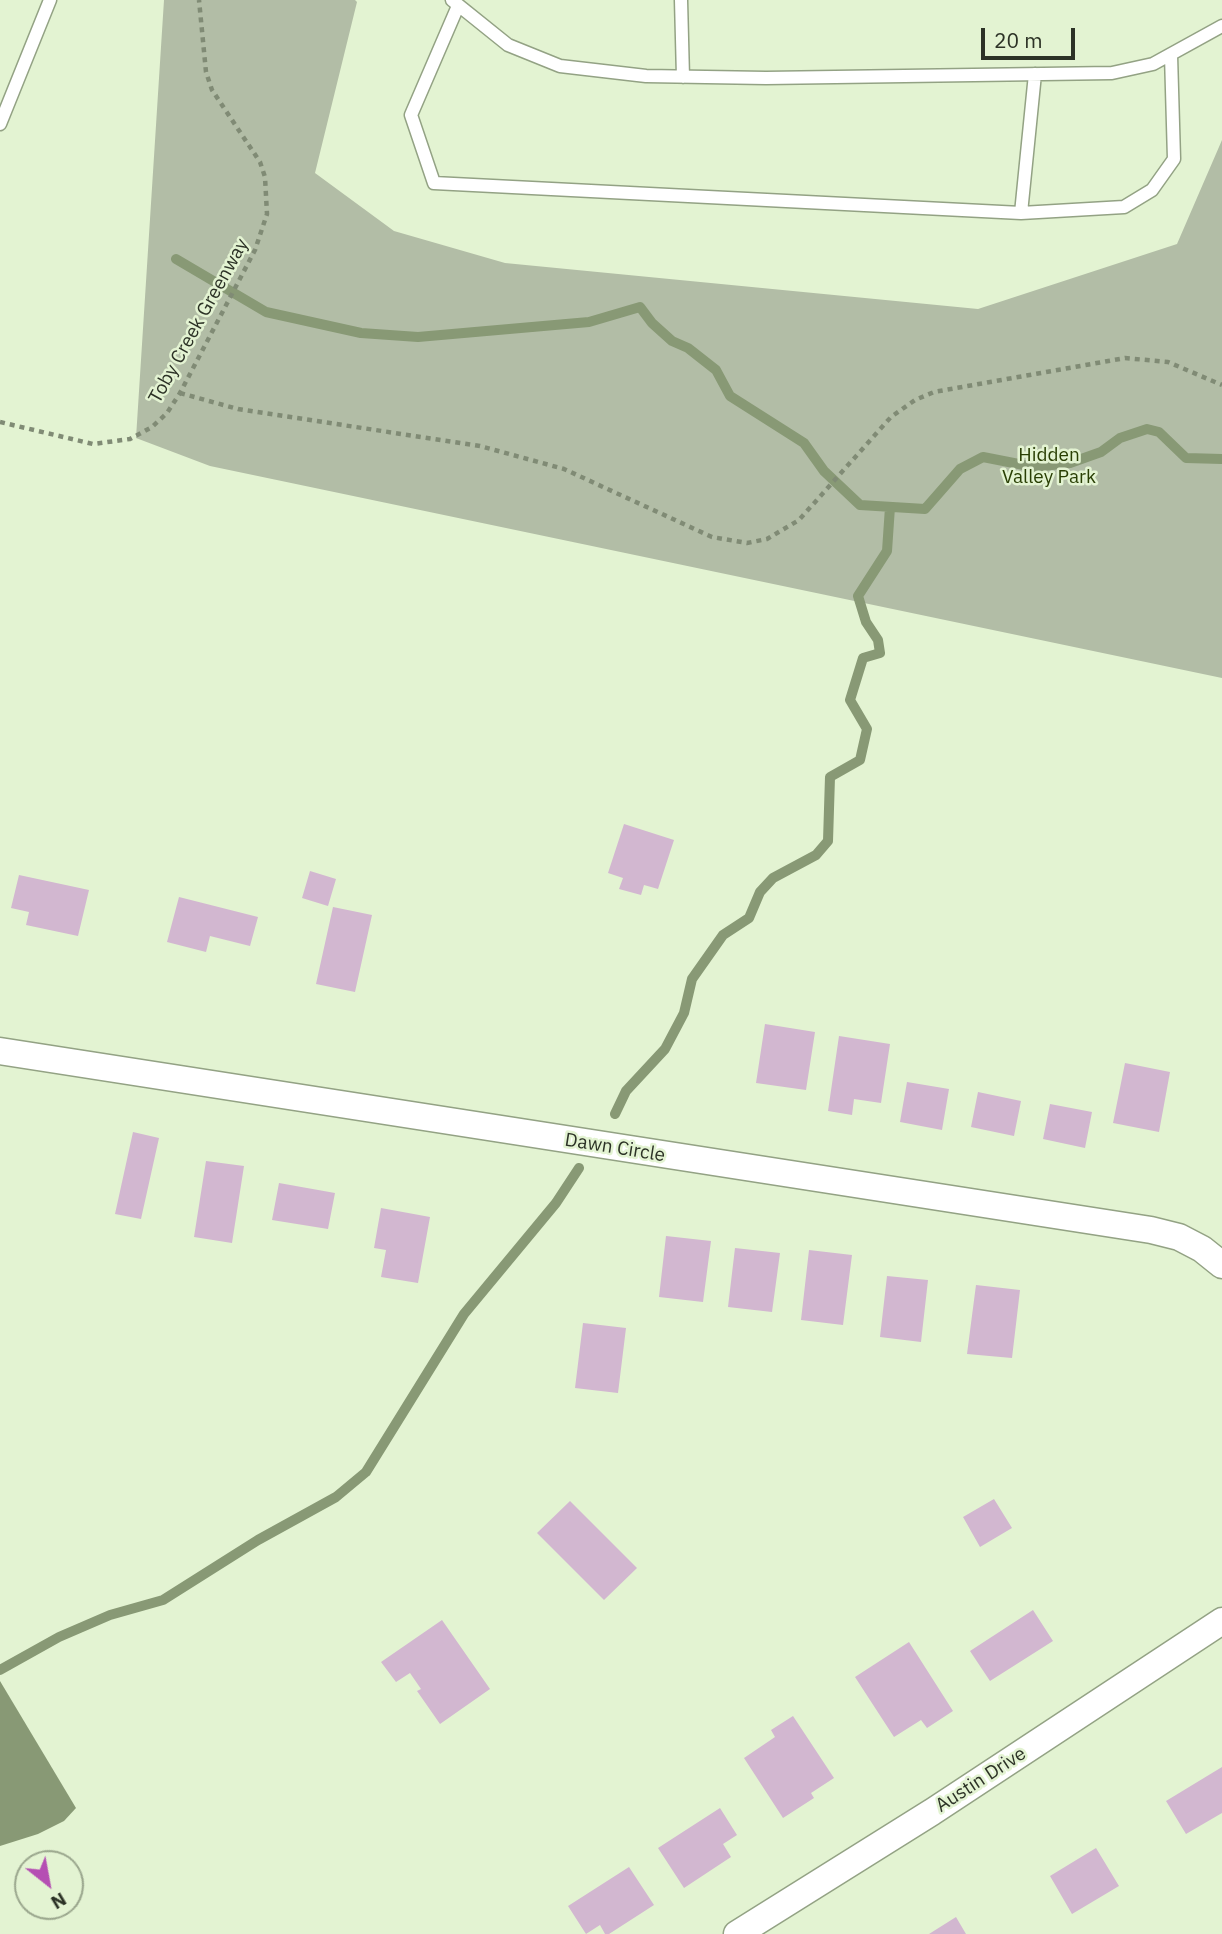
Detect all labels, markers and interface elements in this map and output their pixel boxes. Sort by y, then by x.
scale bar [984,14,1078,58]
text: 20 m [994,26,1043,54]
street label: Toby Creek Greenway [144,235,254,407]
park label: Hidden Valley Park [1002,445,1096,489]
street label: Dawn Circle [563,1129,667,1167]
street label: Austin Drive [932,1742,1030,1818]
north arrow [14,1850,84,1920]
text: N [47,1887,71,1915]

